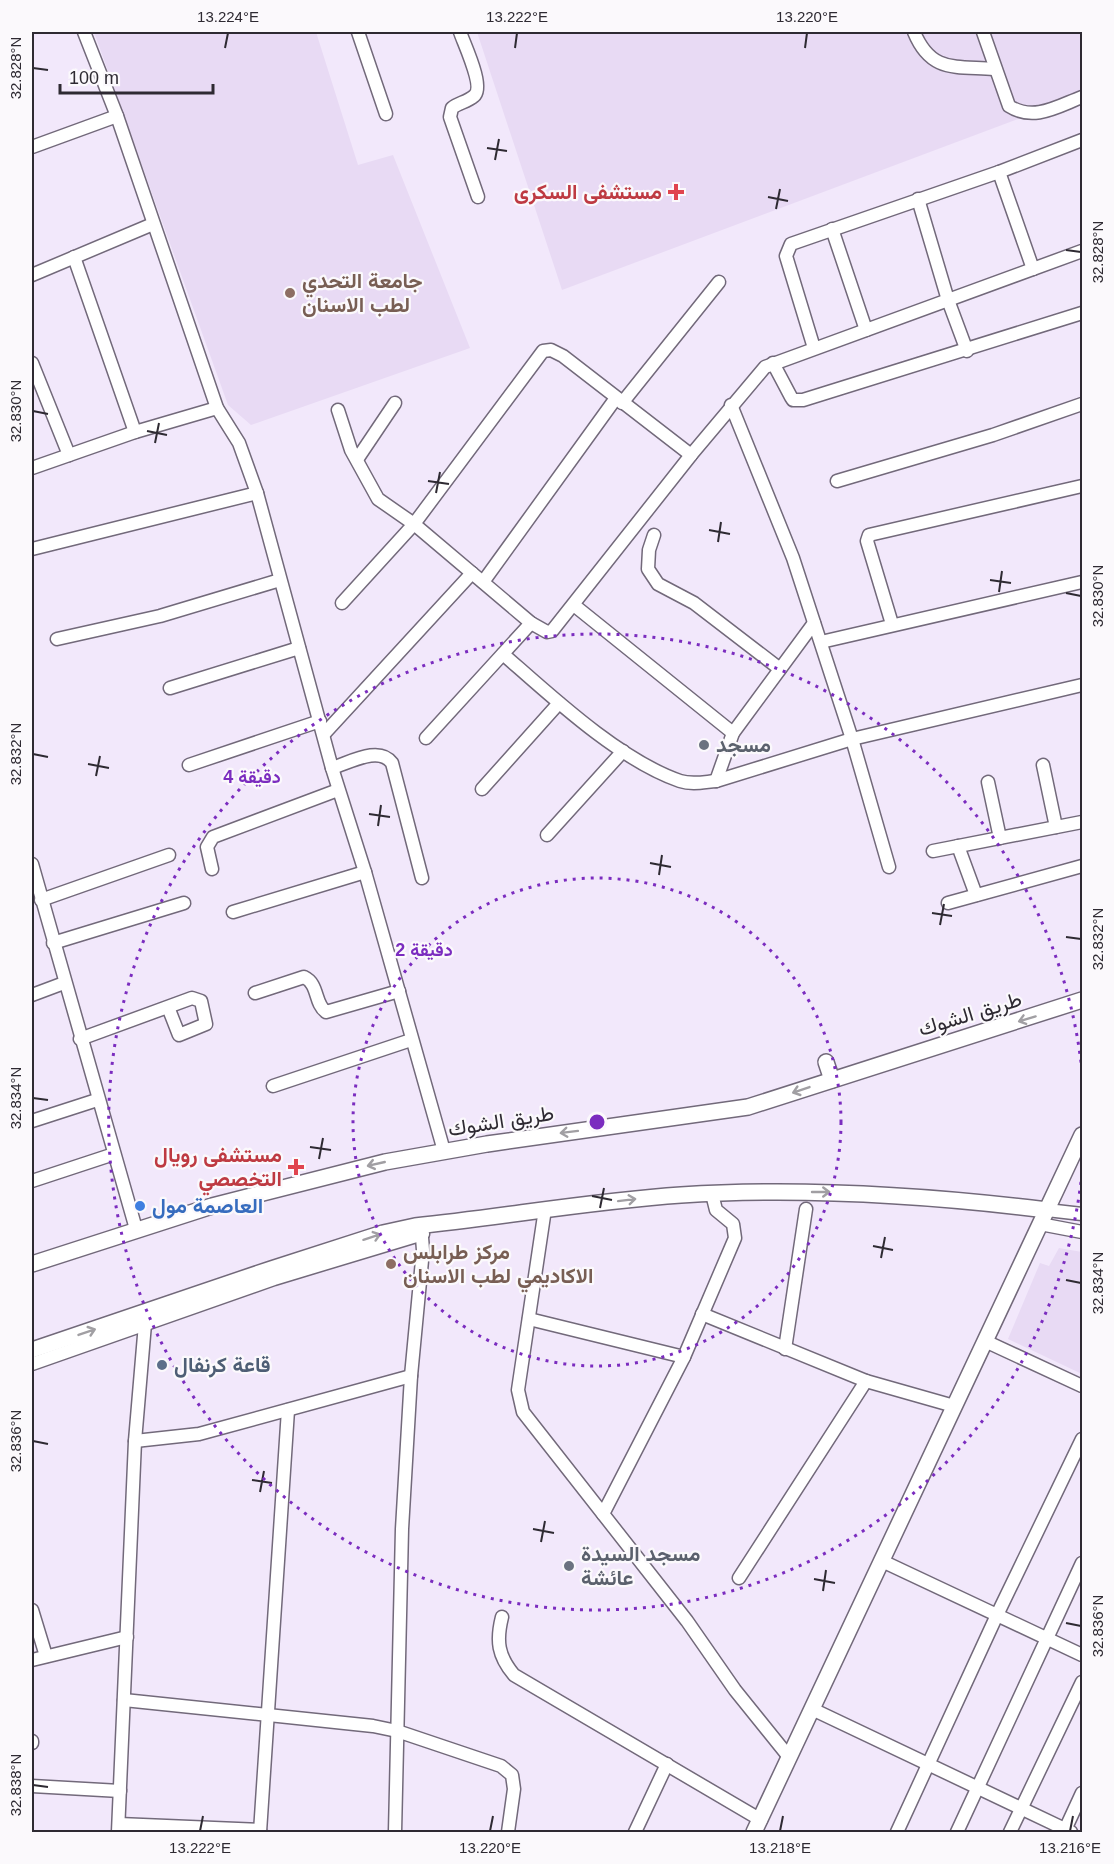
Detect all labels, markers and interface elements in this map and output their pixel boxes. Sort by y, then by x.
text: 13.224°E [197,8,259,25]
text: 13.222°E [486,8,548,25]
text: 13.220°E [776,8,838,25]
text: 32.828°N [7,37,24,99]
scale bar [60,57,213,95]
text: 100 m [69,68,119,88]
place label: مستشفى السكرى [514,180,662,205]
marker: مستشفى السكرى [667,183,685,201]
text: 32.828°N [1089,221,1106,283]
place label: جامعة التحدي لطب الاسنان [302,269,423,317]
marker: جامعة التحدي لطب الاسنان [283,286,297,300]
text: 32.830°N [7,380,24,442]
text: 32.830°N [1089,565,1106,627]
text: 32.832°N [7,723,24,785]
place label: مسجد [716,733,771,757]
marker: مسجد [697,738,711,752]
text: 4 دقيقة [223,767,281,788]
text: 32.832°N [1089,908,1106,970]
text: 2 دقيقة [395,940,453,961]
street label: طريق الشوك [915,987,1025,1042]
one-way arrow [1018,1014,1037,1025]
text: 32.834°N [7,1067,24,1129]
one-way arrow [792,1085,811,1096]
street label: طريق الشوك [446,1101,556,1142]
centre of rings [587,1112,607,1132]
one-way arrow [559,1127,579,1138]
place label: مستشفى رويال التخصصي [154,1143,282,1196]
marker: مستشفى رويال التخصصي [287,1158,305,1176]
one-way arrow [367,1159,387,1170]
one-way arrow [811,1186,831,1198]
place label: العاصمة مول [152,1194,263,1219]
one-way arrow [616,1194,636,1205]
marker: العاصمة مول [133,1199,147,1213]
one-way arrow [362,1231,381,1242]
place label: مركز طرابلس الاكاديمي لطب الاسنان [403,1240,593,1293]
text: 32.834°N [1089,1252,1106,1314]
marker: مركز طرابلس الاكاديمي لطب الاسنان [384,1257,398,1271]
one-way arrow [77,1325,96,1336]
place label: قاعة كرنفال [174,1353,271,1378]
marker: قاعة كرنفال [155,1358,169,1372]
text: 32.836°N [7,1410,24,1472]
place label: مسجد السيدة عائشة [581,1542,700,1589]
marker: مسجد السيدة عائشة [562,1559,576,1573]
text: 32.836°N [1089,1595,1106,1657]
text: 32.838°N [7,1754,24,1816]
text: 13.222°E [169,1839,231,1856]
text: 13.220°E [459,1839,521,1856]
text: 13.218°E [749,1839,811,1856]
text: 13.216°E [1039,1839,1101,1856]

